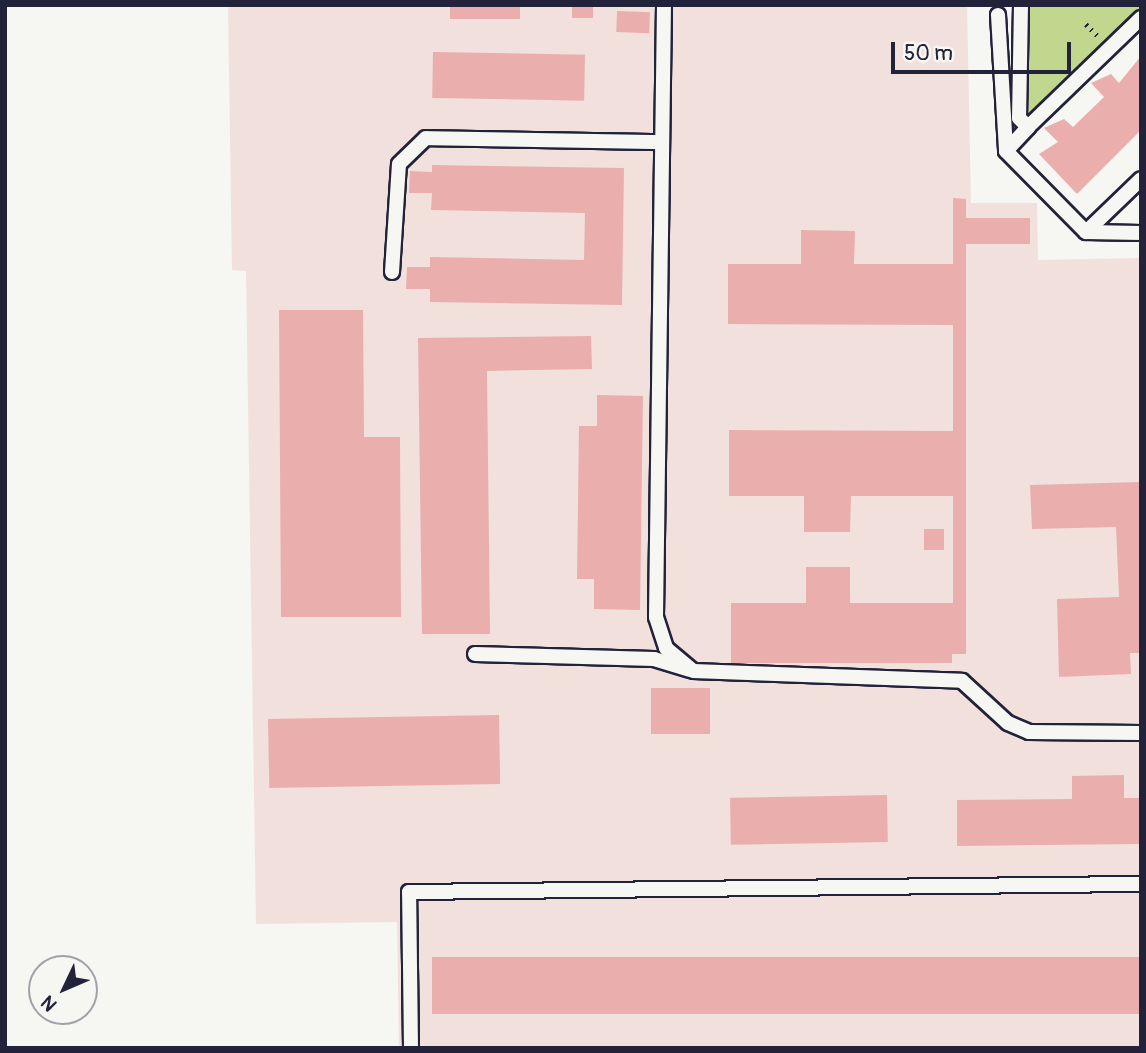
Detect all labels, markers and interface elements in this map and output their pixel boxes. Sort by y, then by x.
scale bar [894,28,1074,72]
text: 50 m [904,40,953,67]
north arrow [28,955,98,1025]
text: N [36,990,62,1016]

